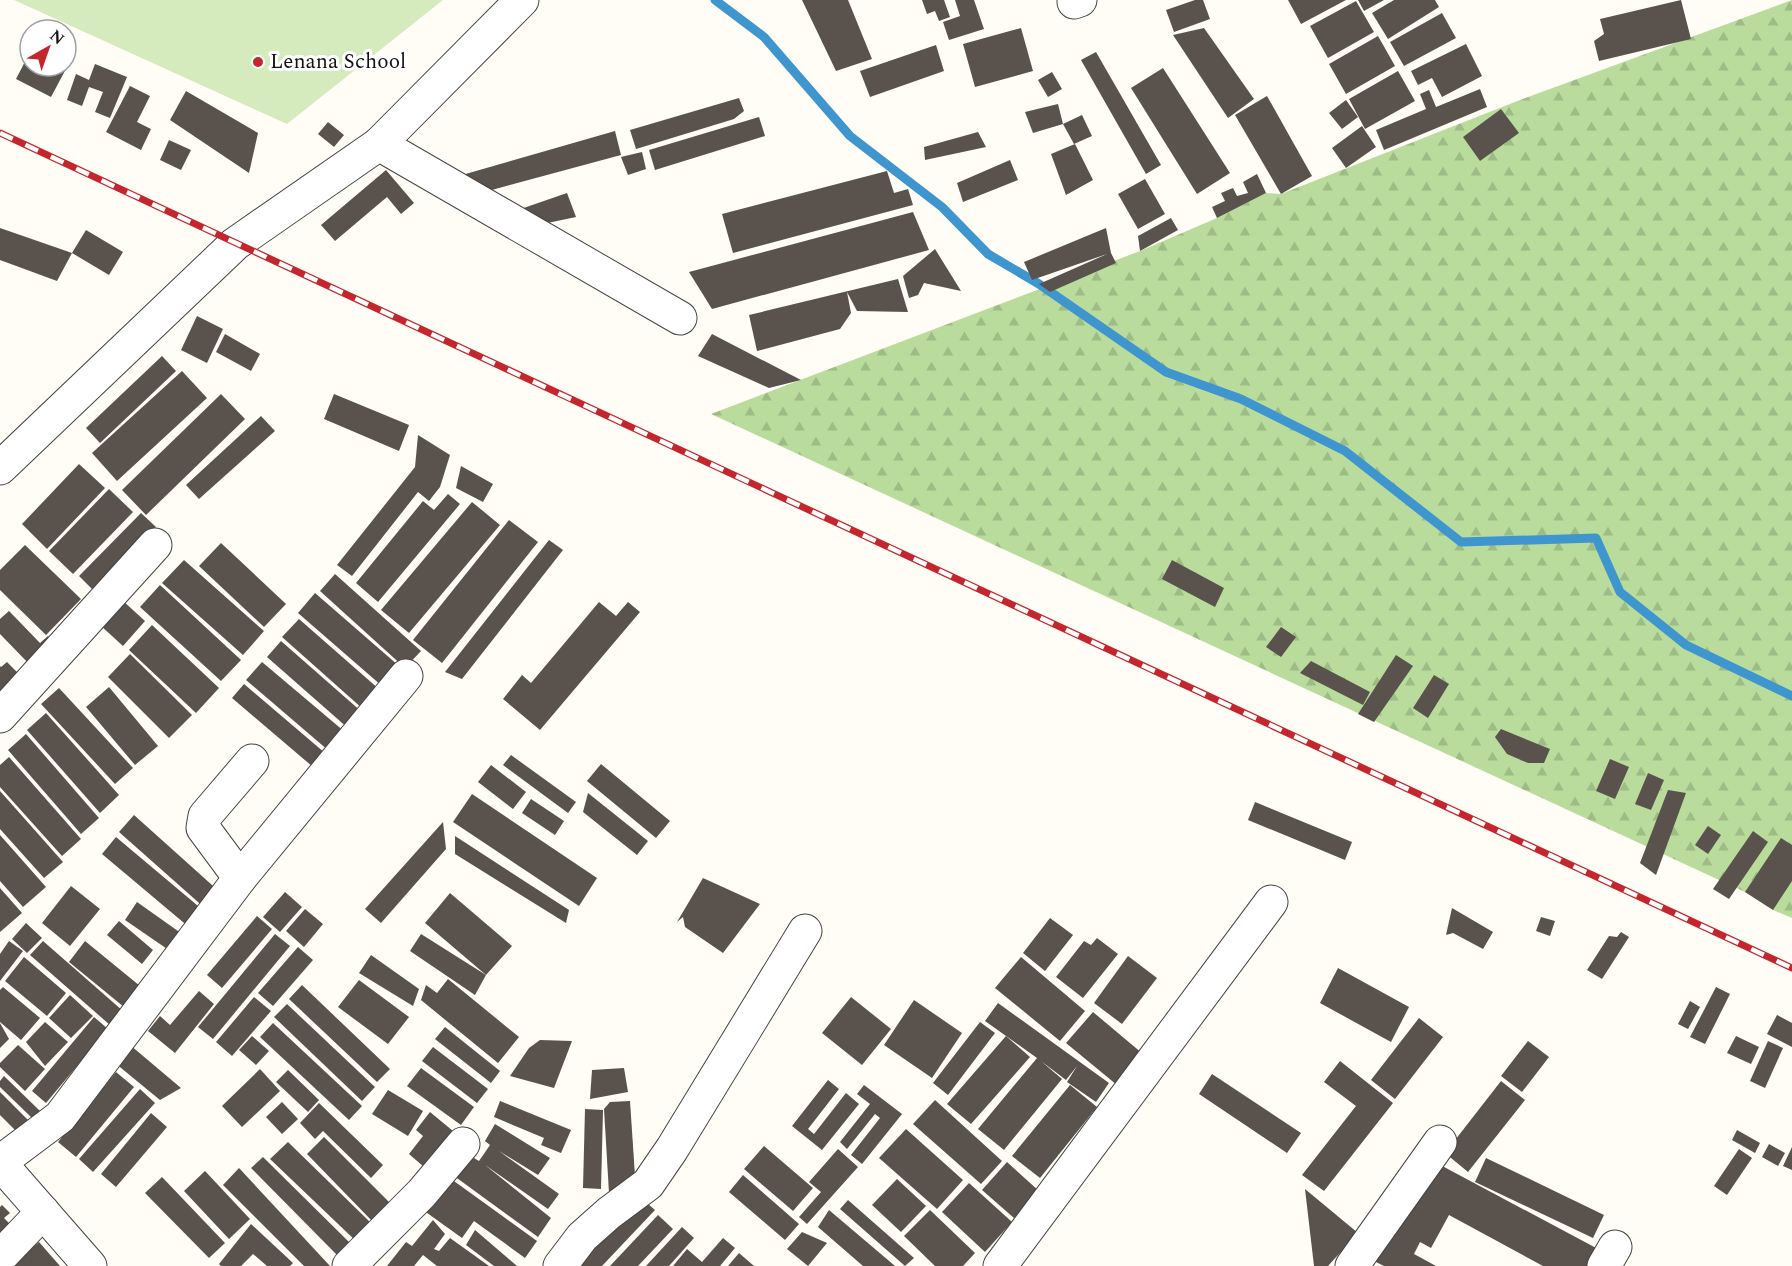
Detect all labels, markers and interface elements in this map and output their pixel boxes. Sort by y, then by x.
north arrow [18,18,78,78]
text: N [44,24,70,51]
place label: Lenana School [270,46,406,78]
marker: Lenana School [251,55,265,69]

